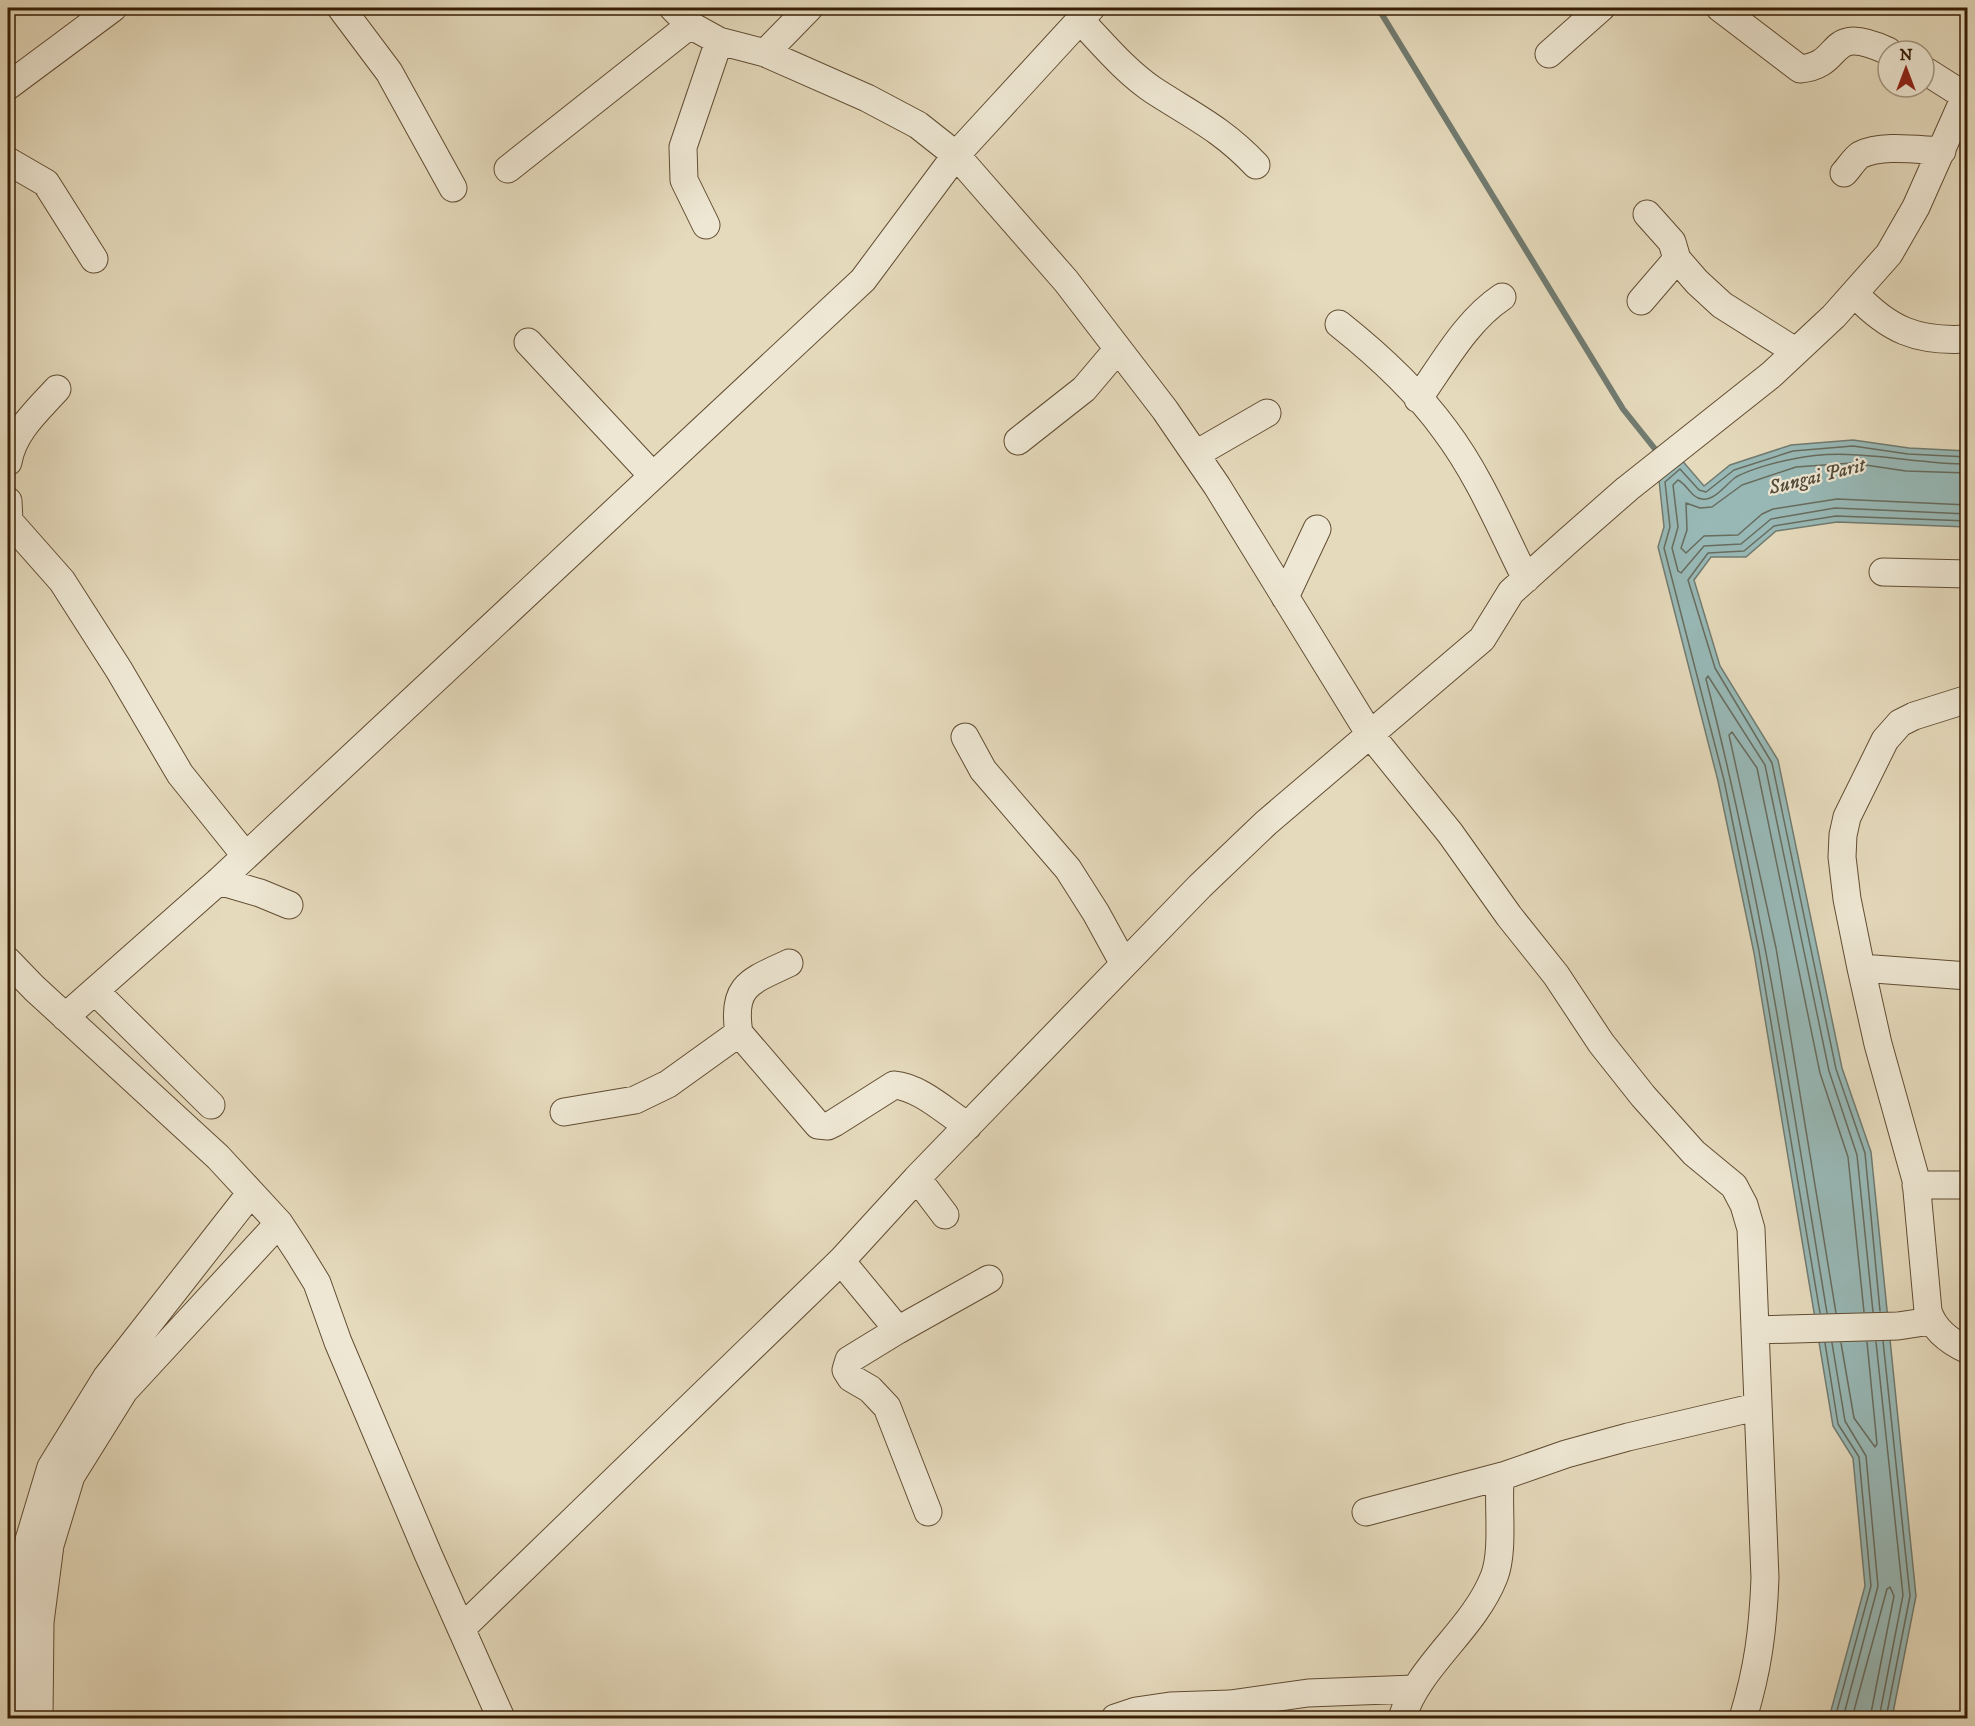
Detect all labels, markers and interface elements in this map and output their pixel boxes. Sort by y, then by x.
north arrow [1876,39,1936,99]
text: N [1899,45,1913,65]
water label: Sungai Parit [1765,452,1870,501]

